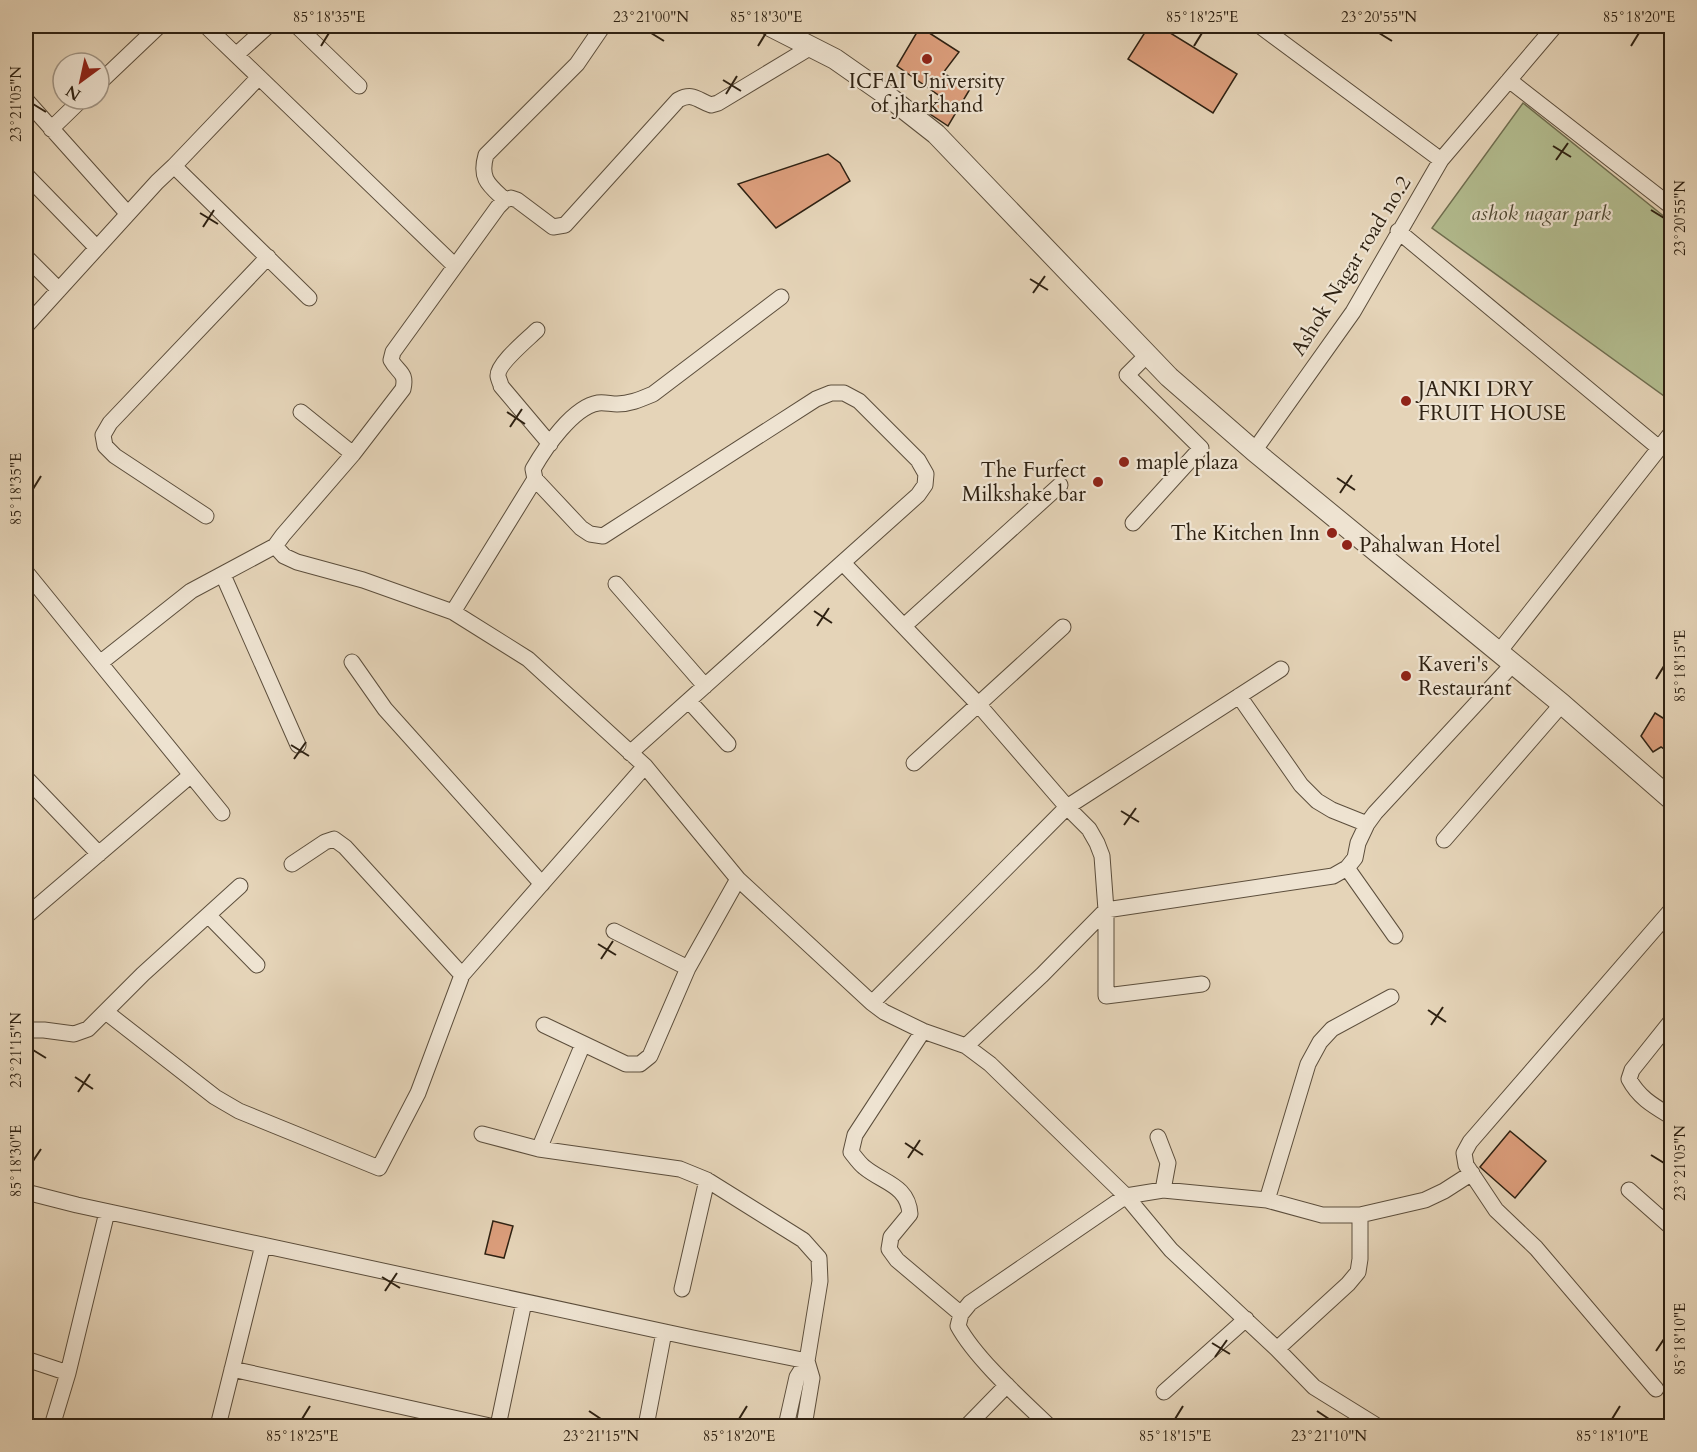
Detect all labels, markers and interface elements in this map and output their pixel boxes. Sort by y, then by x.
text: 85°18'35"E [293,7,365,27]
text: 23°21'00"N [613,7,689,27]
text: 85°18'30"E [730,7,802,27]
text: 85°18'25"E [1166,7,1238,27]
text: 23°20'55"N [1341,7,1417,27]
text: 85°18'20"E [1603,7,1675,27]
north arrow [51,51,111,111]
marker: ICFAI University of jharkhand [920,52,934,66]
text: 23°21'05"N [6,66,26,142]
place label: ICFAI University of jharkhand [849,67,1005,120]
text: N [61,80,85,106]
street label: Ashok Nagar road no.2 [1284,170,1418,362]
text: 23°20'55"N [1670,180,1690,256]
park label: ashok nagar park [1471,199,1611,228]
place label: JANKI DRY FRUIT HOUSE [1415,375,1566,428]
marker: JANKI DRY FRUIT HOUSE [1399,394,1413,408]
place label: maple plaza [1136,448,1239,477]
text: 85°18'35"E [6,453,26,525]
marker: maple plaza [1117,455,1131,469]
place label: The Furfect Milkshake bar [962,456,1086,509]
marker: The Furfect Milkshake bar [1091,475,1105,489]
place label: The Kitchen Inn [1170,519,1320,548]
marker: The Kitchen Inn [1325,526,1339,540]
place label: Pahalwan Hotel [1359,531,1500,560]
marker: Pahalwan Hotel [1340,538,1354,552]
text: 85°18'15"E [1670,630,1690,702]
place label: Kaveri's Restaurant [1418,650,1512,703]
marker: Kaveri's Restaurant [1399,669,1413,683]
text: 23°21'15"N [6,1012,26,1088]
text: 85°18'30"E [6,1125,26,1197]
text: 23°21'05"N [1670,1125,1690,1201]
text: 85°18'10"E [1670,1303,1690,1375]
text: 85°18'25"E [266,1426,338,1446]
text: 23°21'15"N [563,1426,639,1446]
text: 85°18'20"E [703,1426,775,1446]
text: 85°18'15"E [1139,1426,1211,1446]
text: 23°21'10"N [1291,1426,1367,1446]
text: 85°18'10"E [1576,1426,1648,1446]

